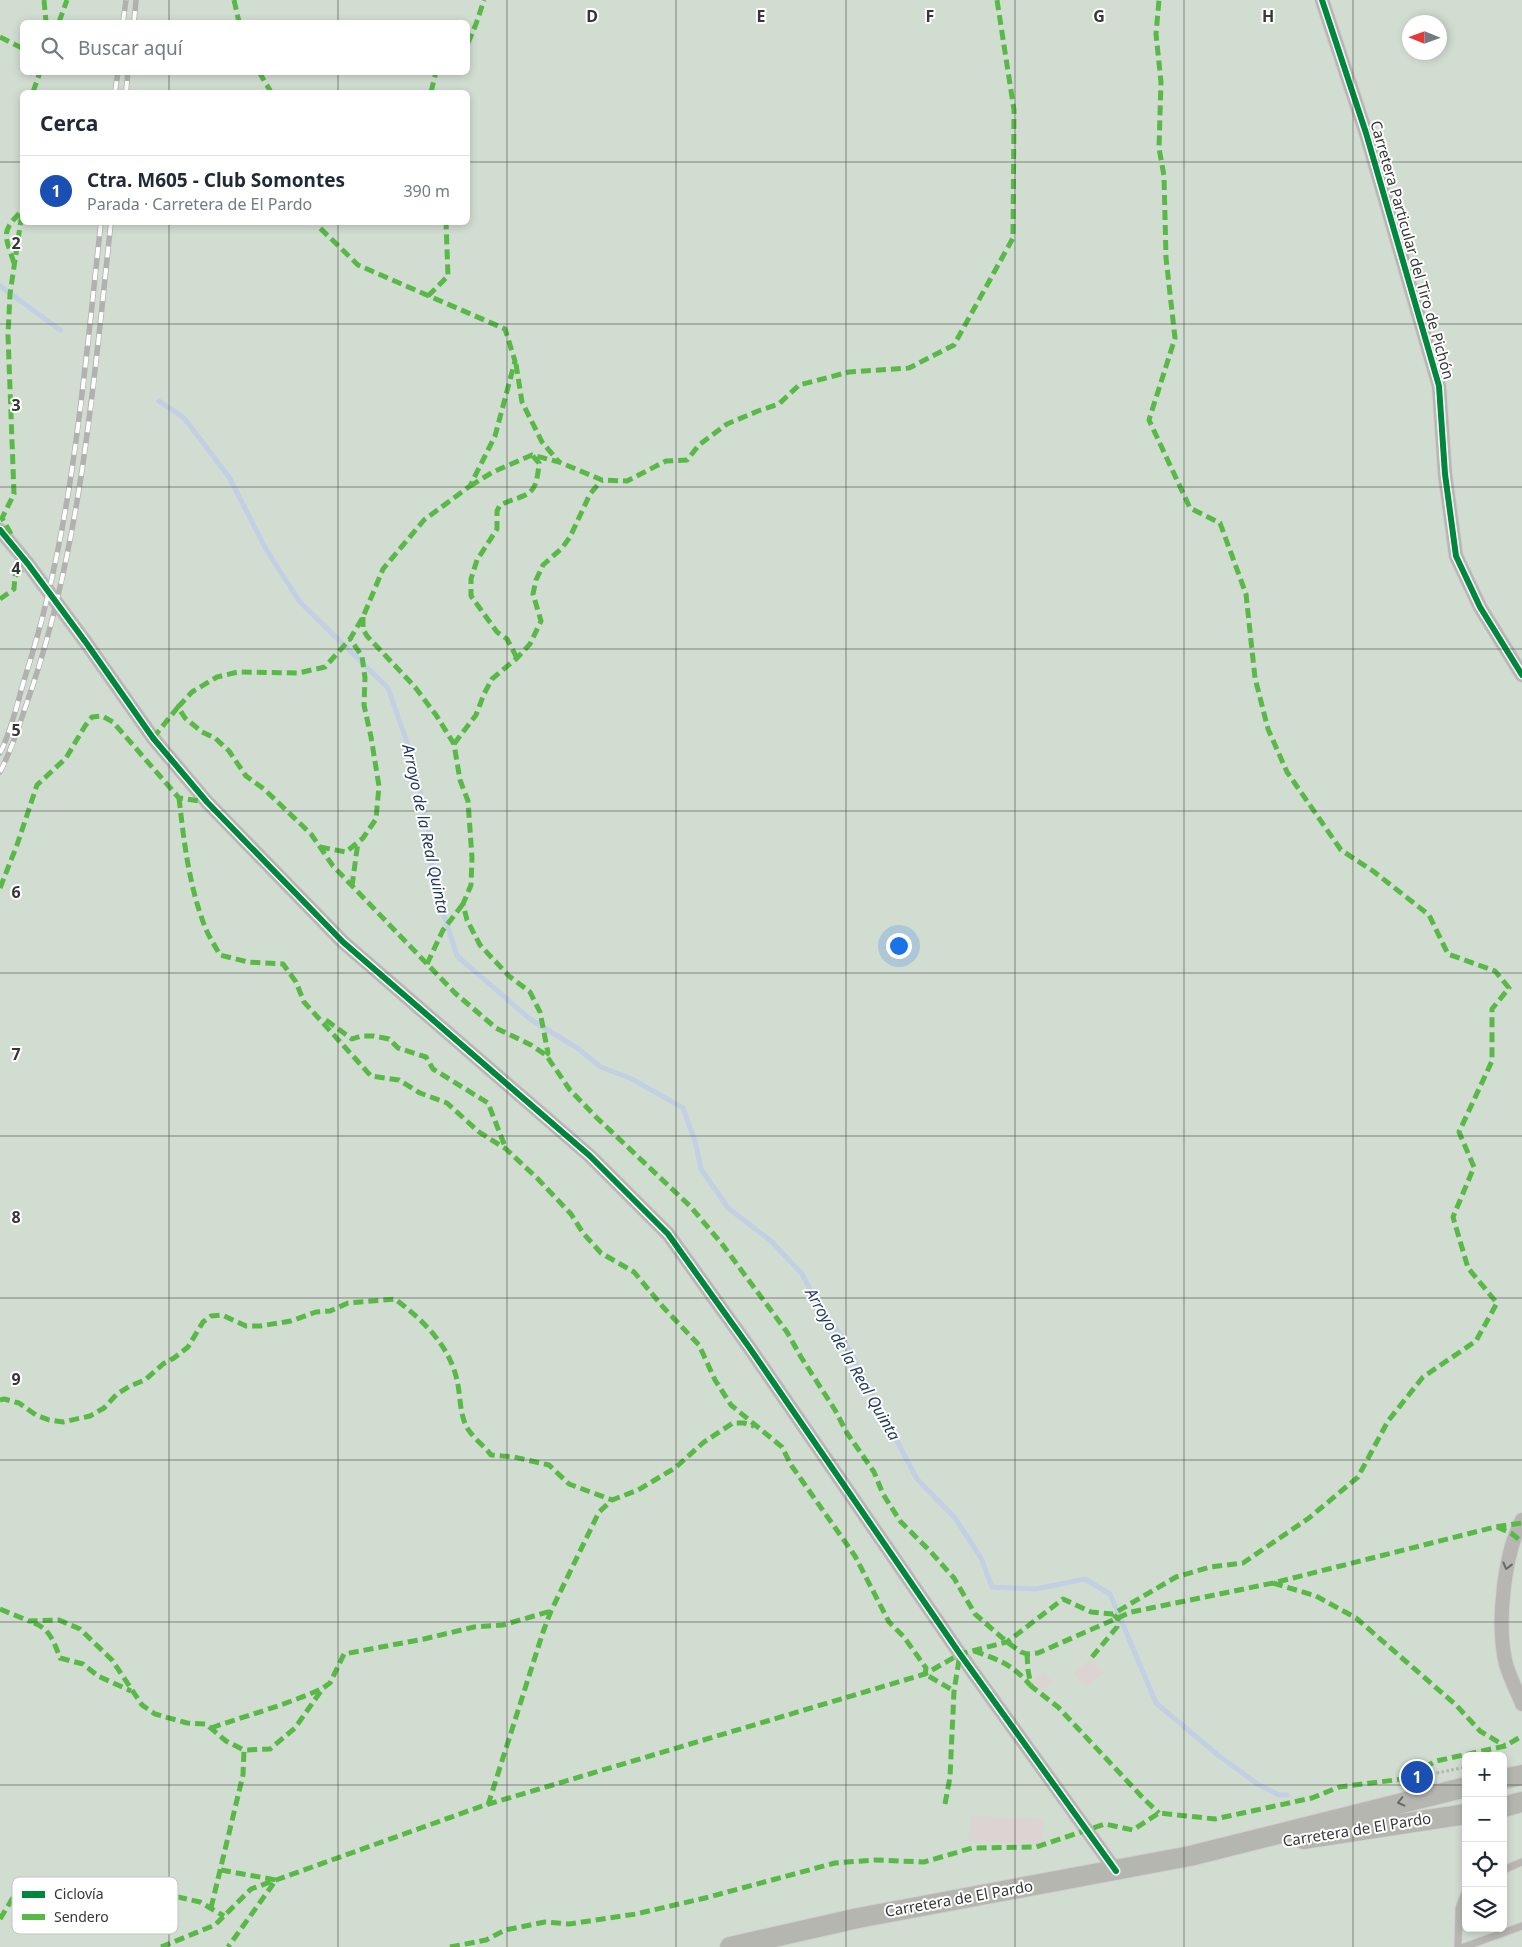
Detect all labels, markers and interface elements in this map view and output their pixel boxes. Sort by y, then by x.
text: D [586,5,598,27]
text: E [757,5,766,27]
text: F [926,5,934,27]
text: G [1093,5,1105,27]
text: H [1262,5,1274,27]
north arrow [1402,15,1447,60]
search box [20,20,470,75]
icon: search [38,34,66,62]
text: Buscar aquí [78,35,183,61]
text: Cerca [40,109,98,137]
street label: Carretera Particular del Tiro de Pichón [1366,118,1460,381]
text: Ctra. M605 - Club Somontes [87,167,345,193]
text: 1 [51,180,61,202]
text: 390 m [403,180,450,202]
text: Parada · Carretera de El Pardo [87,193,312,215]
text: 2 [11,232,21,254]
text: 3 [11,394,21,416]
text: 4 [11,557,21,579]
text: 5 [11,719,21,741]
water label: Arroyo de la Real Quinta [397,741,455,916]
text: 6 [11,881,21,903]
your location [886,933,912,959]
text: 7 [11,1043,21,1065]
text: 8 [11,1206,21,1228]
water label: Arroyo de la Real Quinta [800,1283,906,1444]
text: 9 [11,1368,21,1390]
one-way arrow [1502,1561,1513,1570]
map controls [1462,1752,1507,1932]
button: + [1462,1752,1507,1797]
pin: 1 [1401,1758,1433,1796]
one-way arrow [1397,1796,1406,1807]
button: − [1462,1797,1507,1842]
street label: Carretera de El Pardo [1281,1807,1432,1851]
button: locate [1462,1842,1507,1887]
street label: Carretera de El Pardo [883,1875,1034,1921]
legend [12,1877,178,1934]
text: Ciclovía [54,1884,104,1903]
button: layers [1462,1887,1507,1932]
text: Sendero [54,1907,109,1926]

